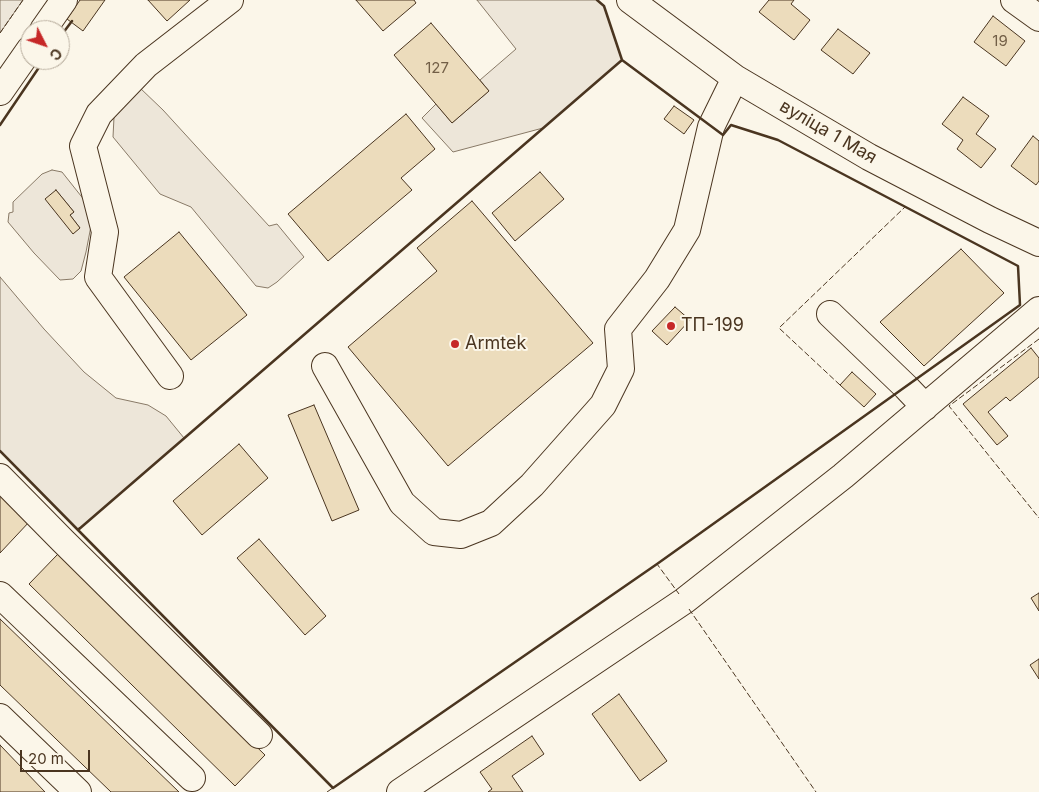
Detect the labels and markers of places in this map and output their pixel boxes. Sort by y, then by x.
place label: ТП-199 [681,315,744,337]
marker: ТП-199 [665,320,677,332]
place label: Armtek [465,333,526,355]
marker: Armtek [449,338,461,350]

